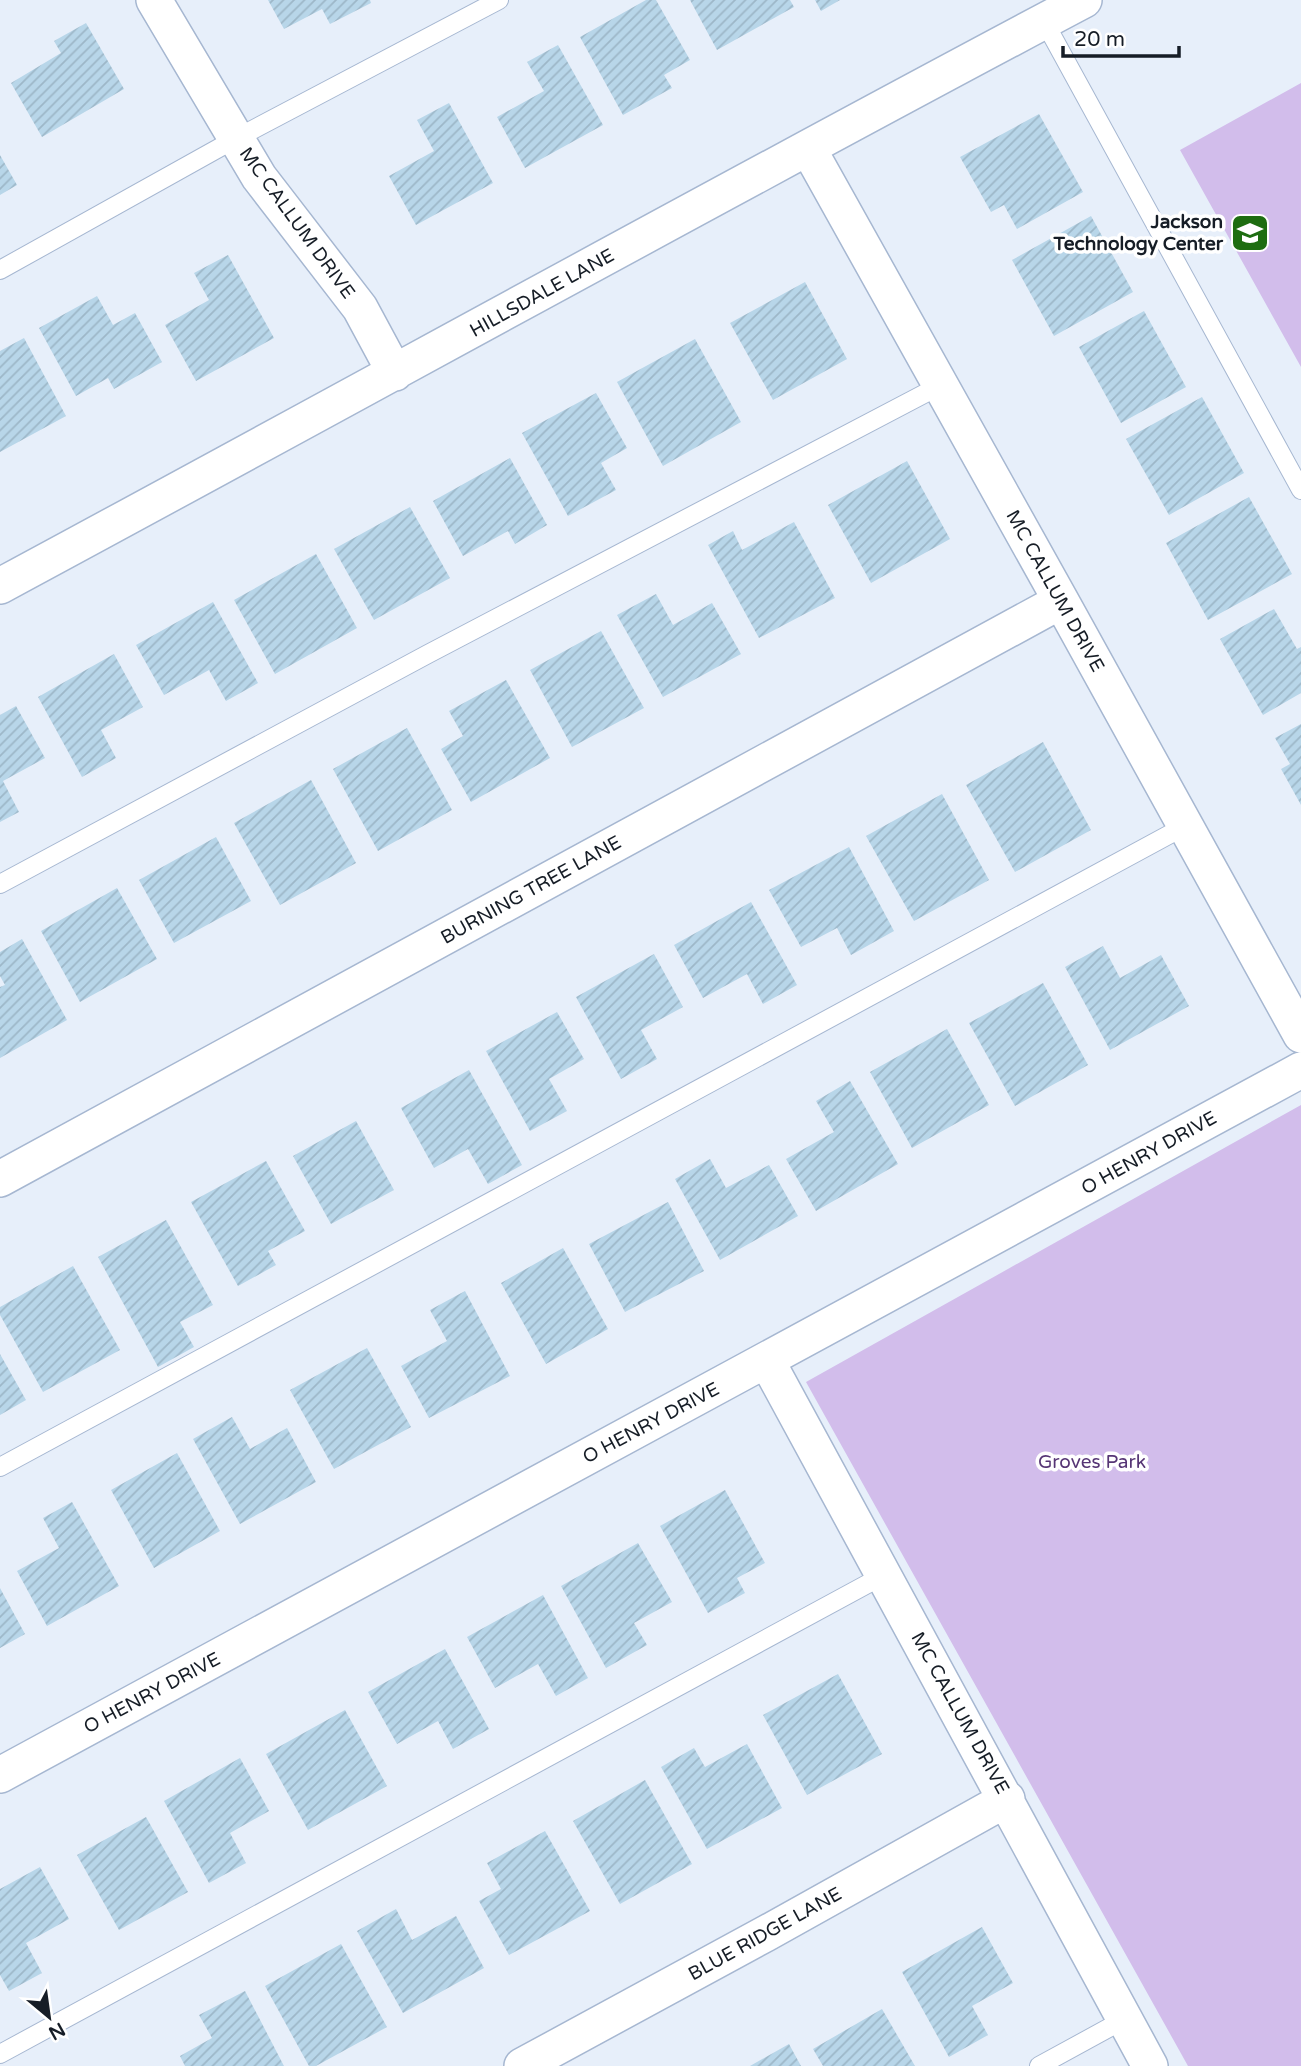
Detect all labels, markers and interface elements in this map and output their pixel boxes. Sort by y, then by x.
scale bar [1063,14,1178,58]
text: 20 m [1074,27,1125,52]
street label: MC CALLUM DRIVE [235,143,359,303]
place label: Jackson Technology Center [1053,211,1224,256]
school or university icon: Jackson Technology Center [1229,212,1271,254]
street label: HILLSDALE LANE [466,244,618,342]
street label: MC CALLUM DRIVE [1001,506,1109,676]
street label: BURNING TREE LANE [437,831,625,949]
street label: O HENRY DRIVE [1078,1107,1220,1199]
street label: O HENRY DRIVE [579,1378,723,1468]
park label: Groves Park [1038,1451,1146,1473]
street label: MC CALLUM DRIVE [906,1628,1014,1798]
street label: O HENRY DRIVE [80,1648,224,1738]
street label: BLUE RIDGE LANE [684,1883,846,1985]
north arrow [14,1982,84,2052]
text: N [45,2018,69,2044]

